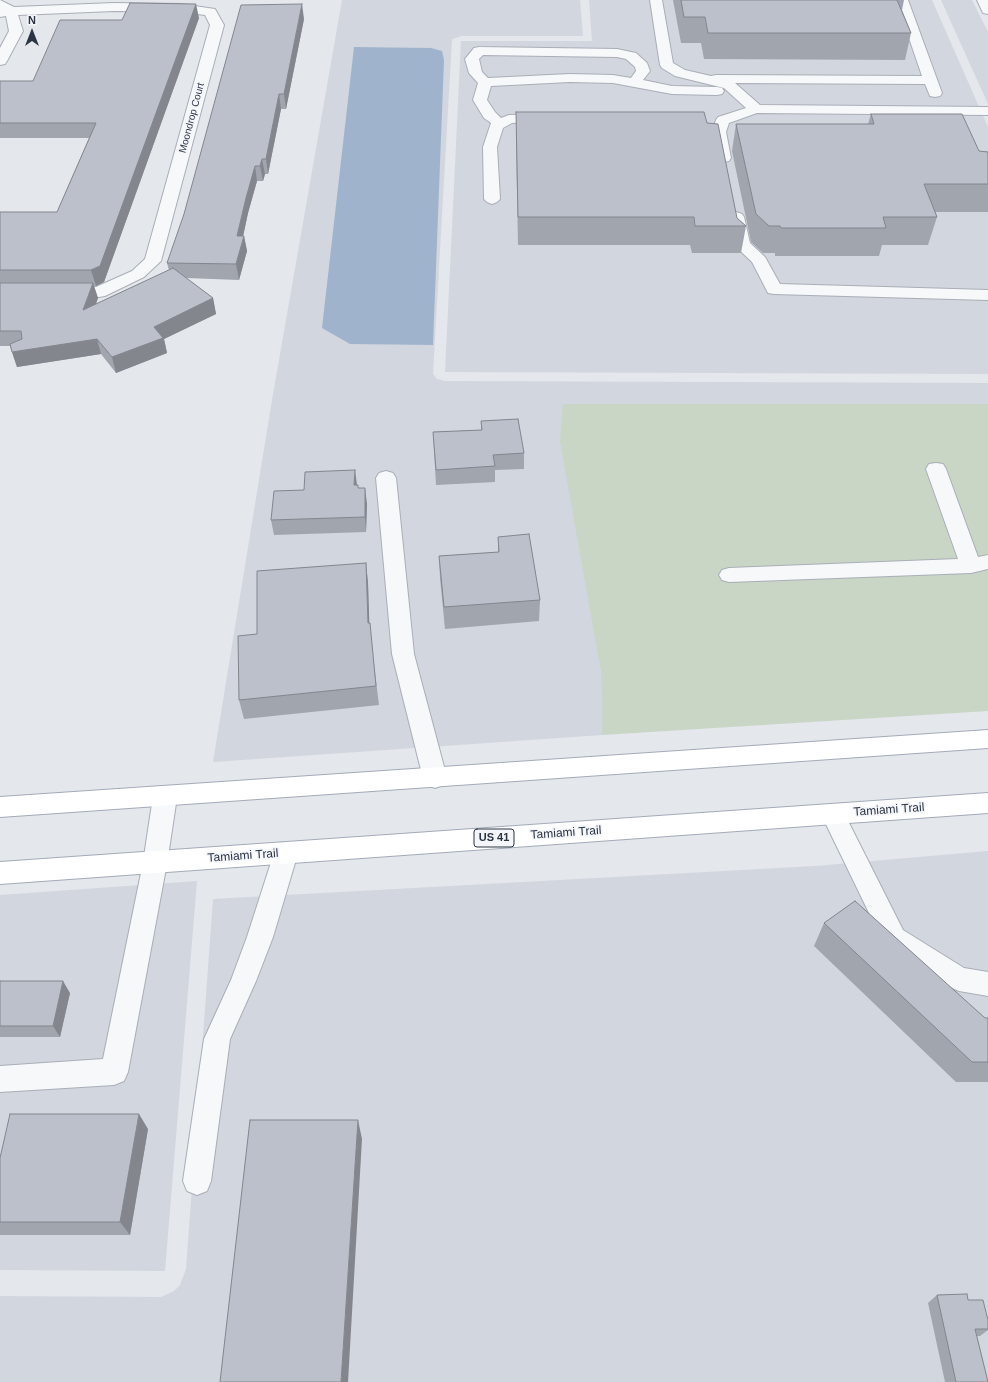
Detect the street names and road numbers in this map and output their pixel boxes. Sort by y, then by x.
street label: Moondrop Court [177,82,207,154]
street label: Tamiami Trail [853,800,925,820]
street label: Tamiami Trail [530,823,602,843]
road number: US 41 [474,829,514,847]
street label: Tamiami Trail [207,846,279,866]

